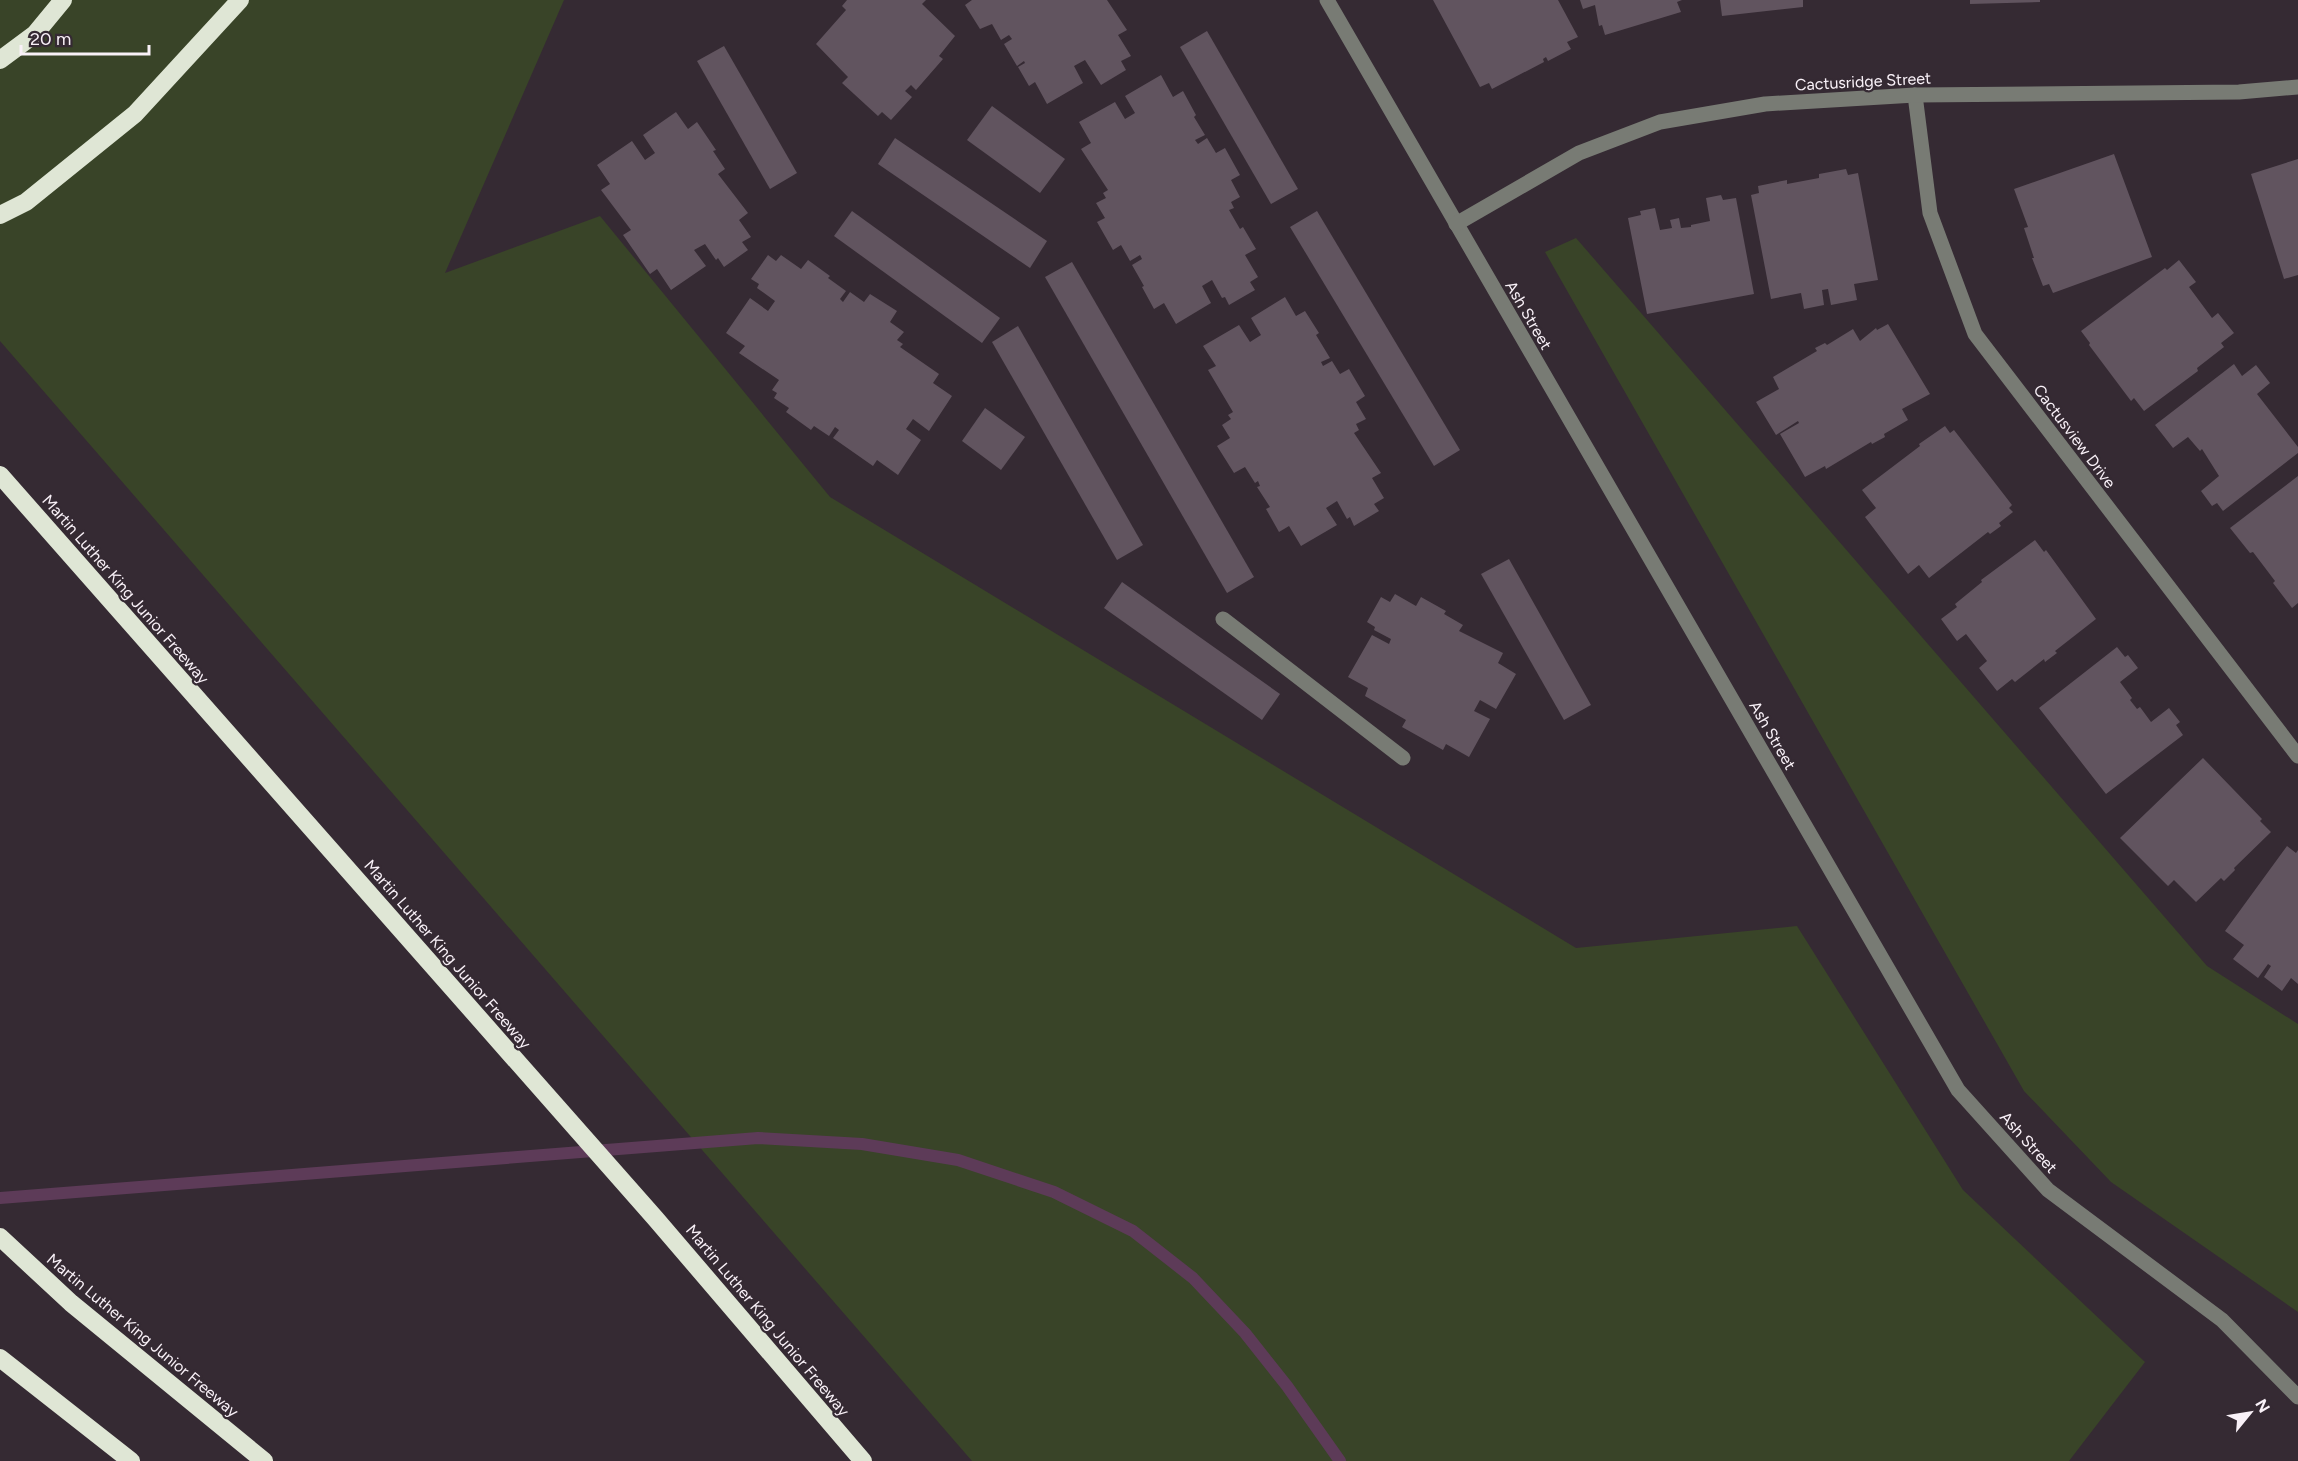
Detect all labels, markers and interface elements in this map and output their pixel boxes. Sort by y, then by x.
scale bar [21,18,148,56]
text: 20 m [30,28,71,50]
street label: Cactusridge Street [1795,68,1932,95]
street label: Ash Street [1501,278,1556,353]
street label: Cactusview Drive [2029,381,2120,492]
street label: Martin Luther King Junior Freeway [38,491,213,688]
street label: Ash Street [1745,698,1800,773]
street label: Martin Luther King Junior Freeway [360,856,535,1053]
street label: Ash Street [1996,1108,2061,1177]
street label: Martin Luther King Junior Freeway [682,1221,854,1420]
street label: Martin Luther King Junior Freeway [43,1250,243,1422]
north arrow [2220,1383,2280,1443]
text: N [2251,1396,2274,1416]

